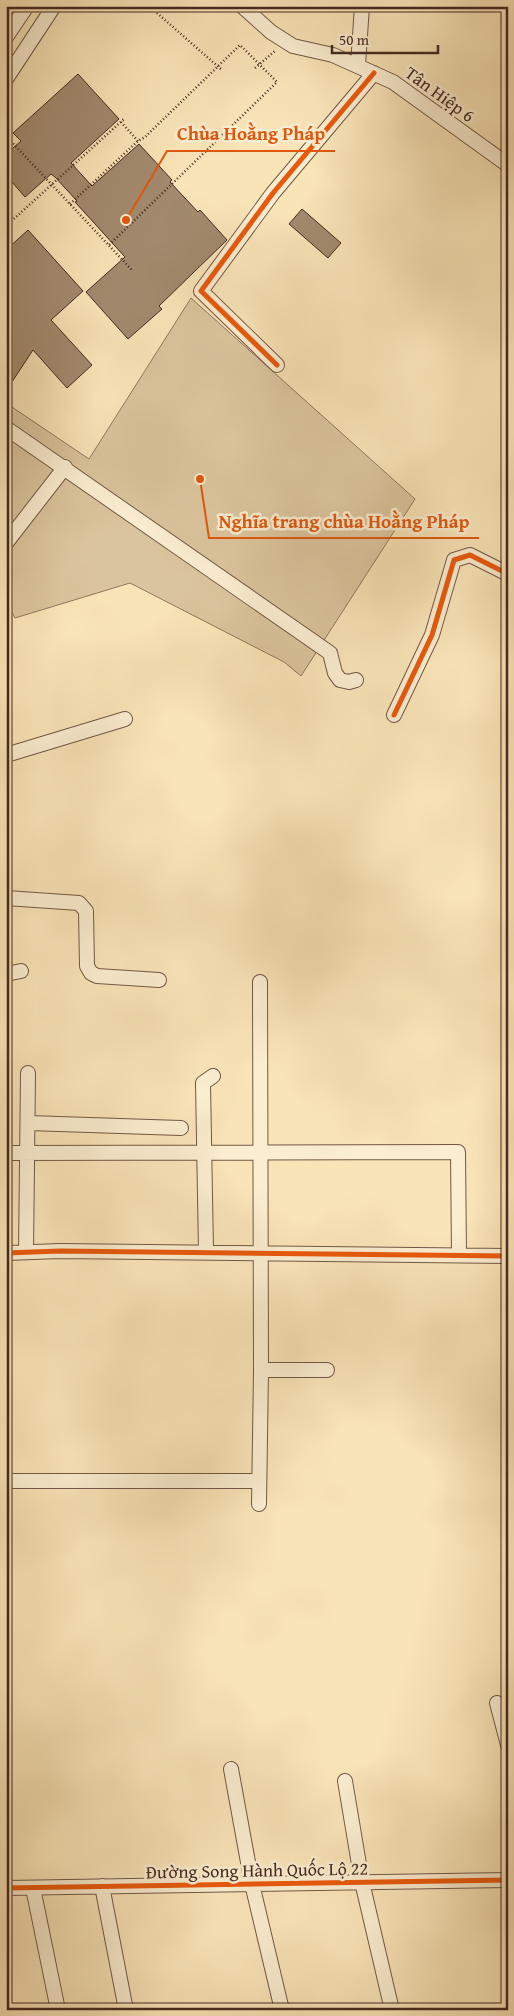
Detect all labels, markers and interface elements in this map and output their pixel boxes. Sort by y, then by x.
scale bar [332,22,438,54]
text: 50 m [339,29,370,50]
street label: Tân Hiệp 6 [400,59,480,129]
callout: Chùa Hoằng Pháp [167,117,335,151]
text: Chùa Hoằng Pháp [177,119,325,147]
callout: Nghĩa trang chùa Hoằng Pháp [209,504,479,538]
text: Nghĩa trang chùa Hoằng Pháp [219,507,469,535]
street label: Đường Song Hành Quốc Lộ 22 [146,1855,368,1885]

